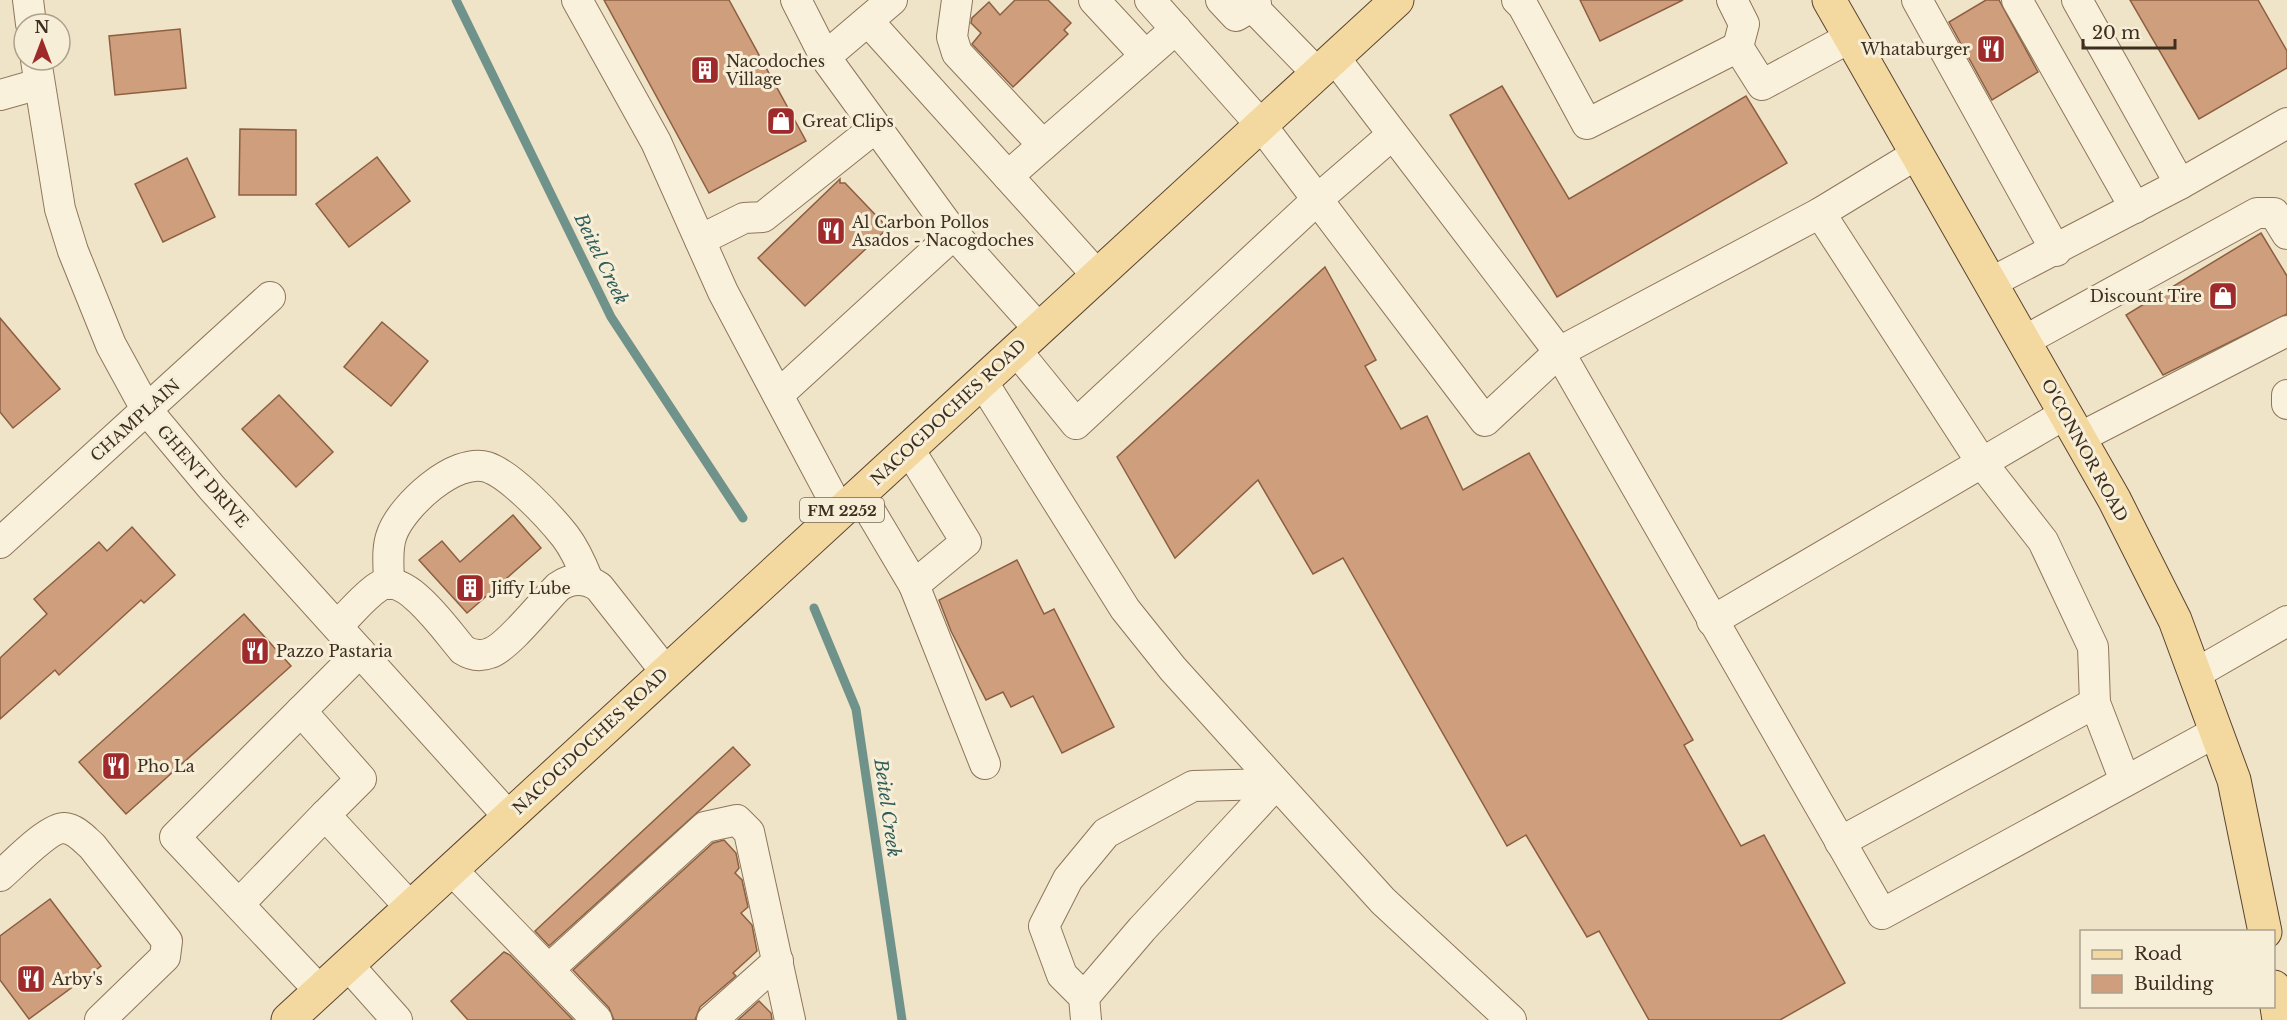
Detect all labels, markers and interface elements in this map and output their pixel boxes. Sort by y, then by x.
north arrow [12,12,72,72]
scale bar [2083,12,2174,50]
text: N [34,17,50,37]
text: 20 m [2092,22,2140,44]
restaurant icon: Whataburger [1975,33,2007,65]
place label: Whataburger [1860,39,1970,59]
place label: Nacodoches Village [725,51,825,89]
building icon: Nacodoches Village [689,54,721,86]
shop icon: Great Clips [765,105,797,137]
place label: Great Clips [802,111,894,131]
water label: Beitel Creek [569,209,633,308]
place label: Al Carbon Pollos Asados - Nacogdoches [851,212,1034,250]
restaurant icon: Al Carbon Pollos Asados - Nacogdoches [815,215,847,247]
shop icon: Discount Tire [2207,280,2239,312]
place label: Discount Tire [2090,286,2202,306]
street label: NACOGDOCHES ROAD [866,335,1030,489]
street label: CHAMPLAIN [86,375,184,465]
street label: O'CONNOR ROAD [2038,375,2132,525]
street label: GHENT DRIVE [153,421,253,531]
road number: FM 2252 [800,498,884,522]
building icon: Jiffy Lube [454,572,486,604]
place label: Jiffy Lube [489,578,571,598]
restaurant icon: Pazzo Pastaria [239,635,271,667]
place label: Pazzo Pastaria [276,641,392,661]
street label: NACOGDOCHES ROAD [508,664,672,818]
restaurant icon: Pho La [100,750,132,782]
place label: Pho La [137,756,195,776]
water label: Beitel Creek [869,756,905,859]
legend [2080,930,2275,1008]
text: Road [2134,943,2182,965]
restaurant icon: Arby's [15,963,47,995]
place label: Arby's [51,969,103,989]
text: Building [2134,973,2213,995]

